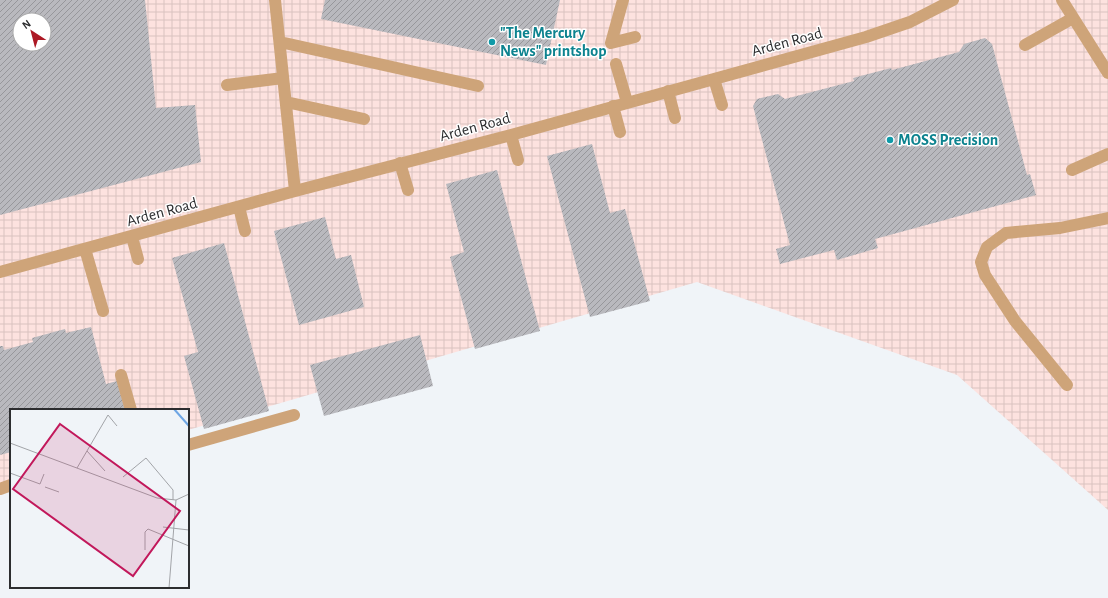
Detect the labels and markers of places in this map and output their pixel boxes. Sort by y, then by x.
place label: "The Mercury News" printshop [500,25,606,59]
marker: "The Mercury News" printshop [487,37,497,47]
place label: MOSS Precision [898,132,998,148]
marker: MOSS Precision [885,135,895,145]

